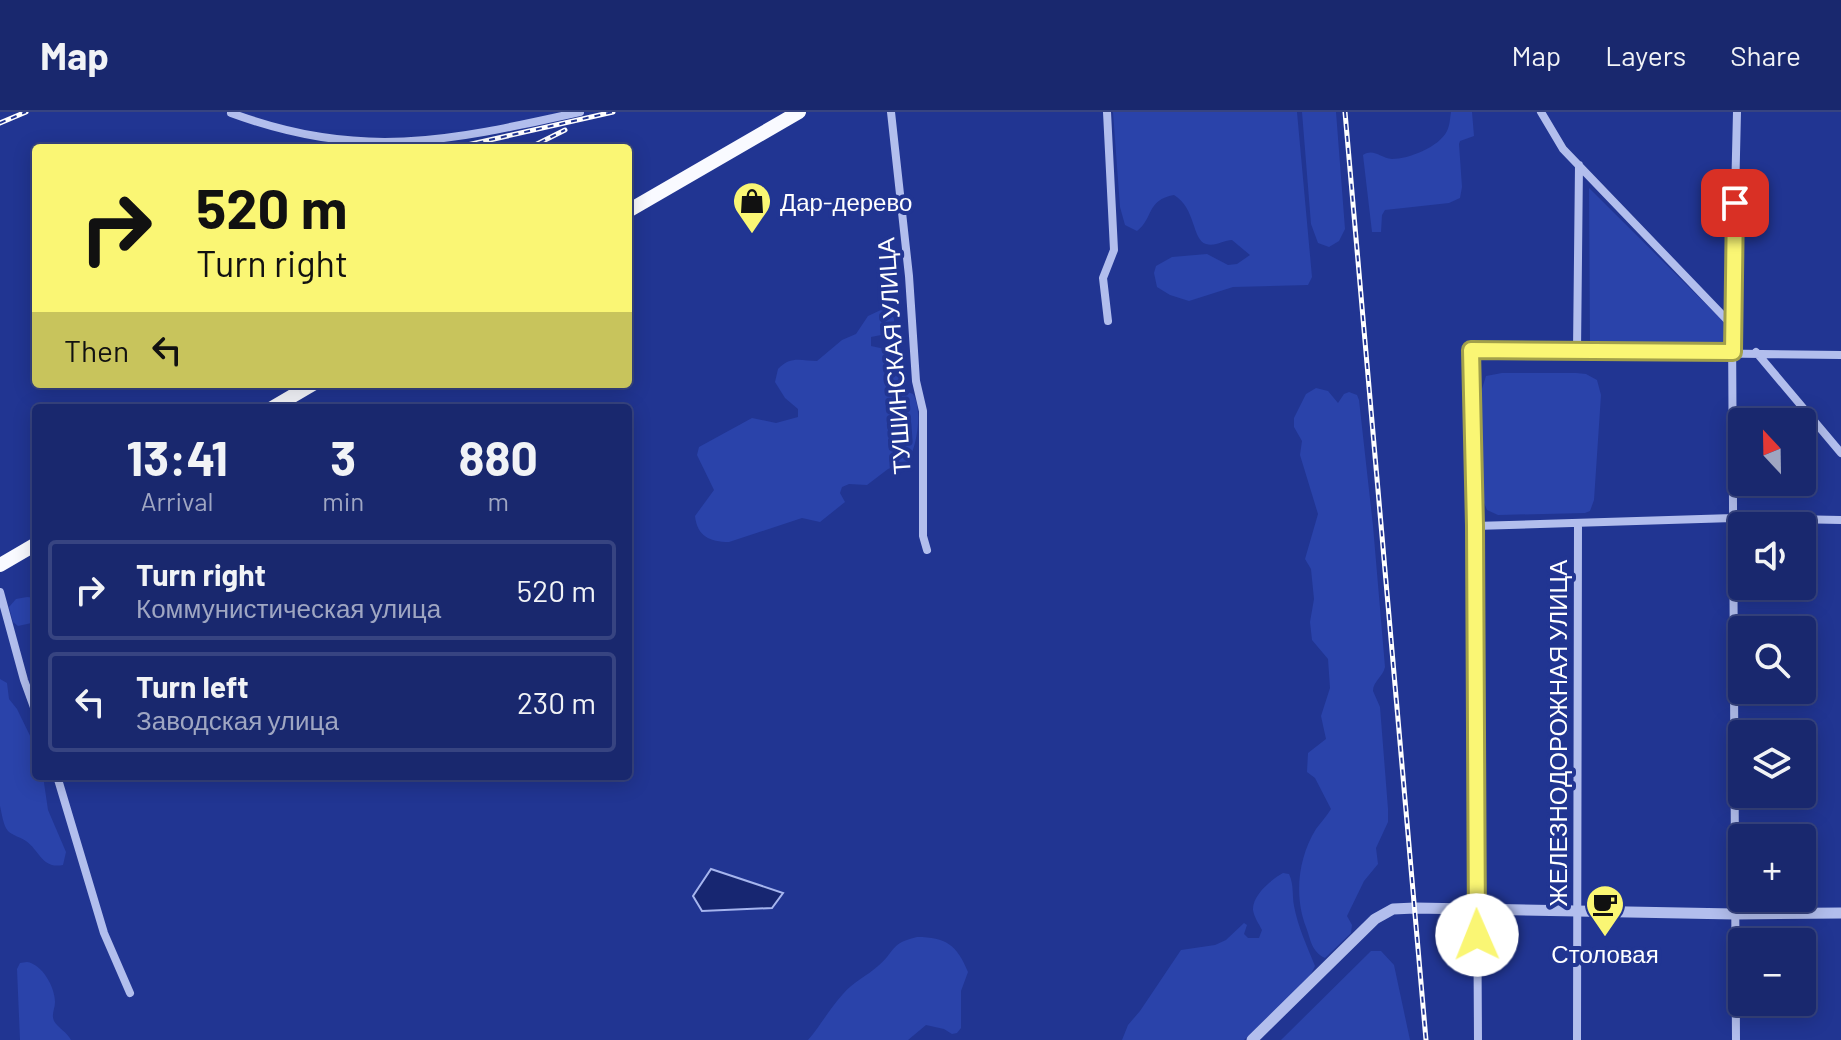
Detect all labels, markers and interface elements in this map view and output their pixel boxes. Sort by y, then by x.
text: Map [40,32,109,78]
text: Map [1511,38,1561,72]
text: Layers [1605,38,1686,72]
text: Share [1730,38,1801,72]
pin [1701,169,1769,237]
text: 520 m [196,173,347,240]
icon: right [64,176,168,280]
shop icon: Дар-дерево [731,180,773,235]
icon: arrive [1713,181,1757,225]
place label: Дар-дерево [780,187,912,216]
street label: ТУШИНСКАЯ УЛИЦА [870,237,916,475]
text: Turn right [196,241,348,284]
icon: left [145,328,189,372]
text: Then [64,332,129,368]
north arrow [1728,408,1816,496]
map controls [1728,408,1816,1016]
text: 13:41 [126,428,228,486]
text: 3 [330,428,356,486]
text: 880 [458,428,538,486]
text: Arrival [141,485,213,516]
text: min [322,485,364,516]
text: m [487,485,509,516]
button: sound [1728,512,1816,600]
text: Turn right [136,556,266,592]
street label: ЖЕЛЕЗНОДОРОЖНАЯ УЛИЦА [1543,560,1572,906]
icon: right [68,568,112,612]
text: 520 m [517,572,596,608]
text: Коммунистическая улица [136,592,441,623]
button: search [1728,616,1816,704]
text: Turn left [136,668,249,704]
icon: left [68,680,112,724]
text: 230 m [517,684,596,720]
text: Заводская улица [136,704,339,735]
button: layers [1728,720,1816,808]
button: + [1728,824,1816,912]
cafe icon: Столовая [1584,883,1626,938]
position arrow [1435,893,1519,977]
button: − [1728,928,1816,1016]
place label: Столовая [1551,939,1659,968]

